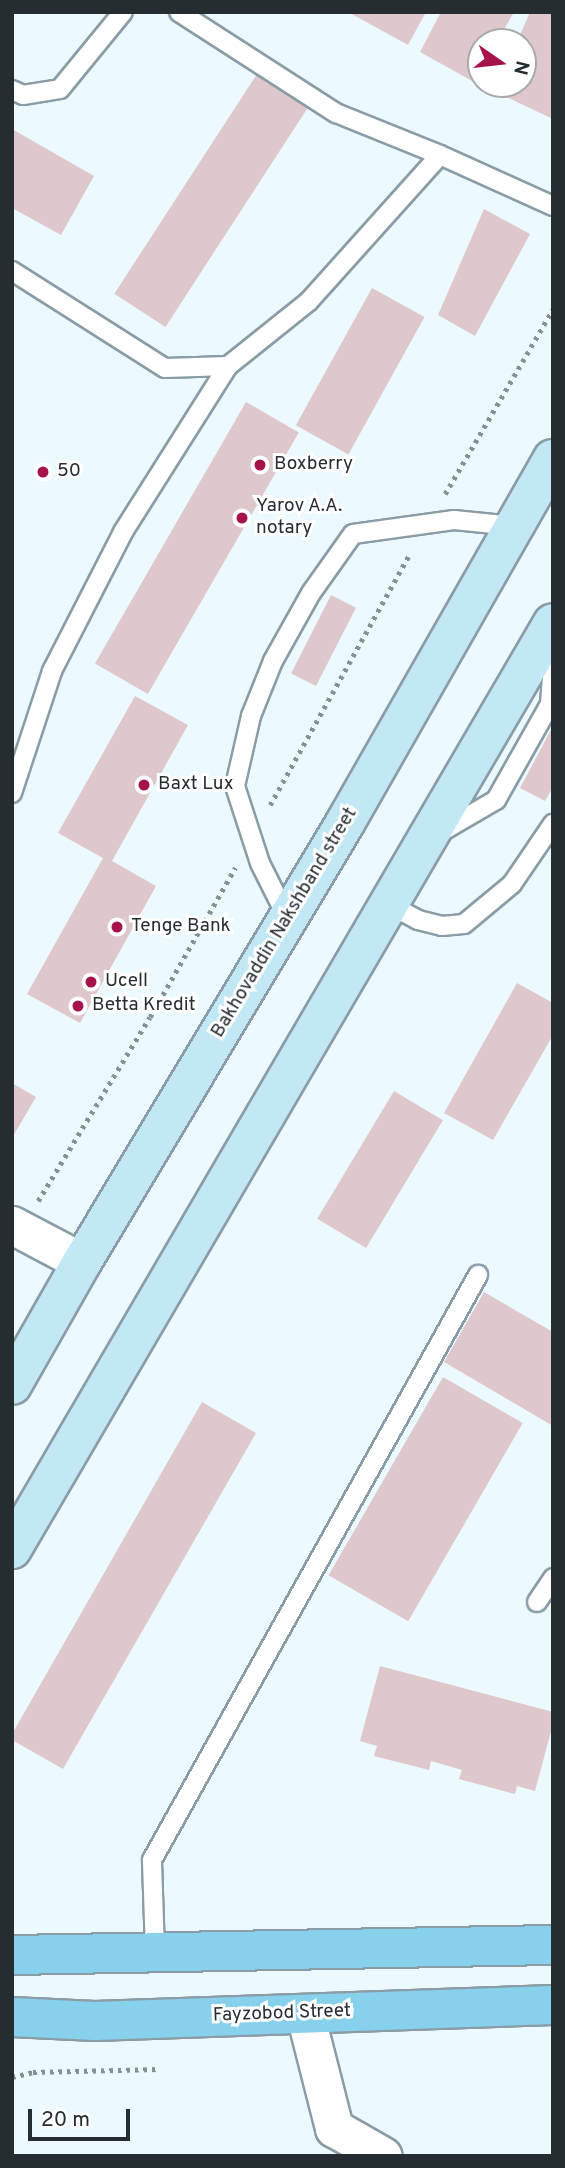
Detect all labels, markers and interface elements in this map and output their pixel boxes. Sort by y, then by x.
north arrow [467,28,537,98]
text: N [507,58,534,77]
place label: Boxberry [274,454,353,476]
marker: Boxberry [252,457,268,473]
place label: 50 [57,461,81,483]
marker: 50 [35,464,51,480]
place label: Yarov A.A. notary [256,496,343,540]
marker: Yarov A.A. notary [234,510,250,526]
place label: Baxt Lux [158,774,233,796]
marker: Baxt Lux [136,777,152,793]
street label: Bakhovaddin Nakshband street [207,804,363,1042]
place label: Tenge Bank [131,916,231,938]
marker: Tenge Bank [109,919,125,935]
place label: Ucell [105,971,148,993]
marker: Ucell [83,974,99,990]
place label: Betta Kredit [92,995,196,1017]
marker: Betta Kredit [70,998,86,1014]
street label: Fayzobod Street [212,2000,352,2028]
scale bar [32,2094,133,2138]
text: 20 m [41,2107,90,2134]

